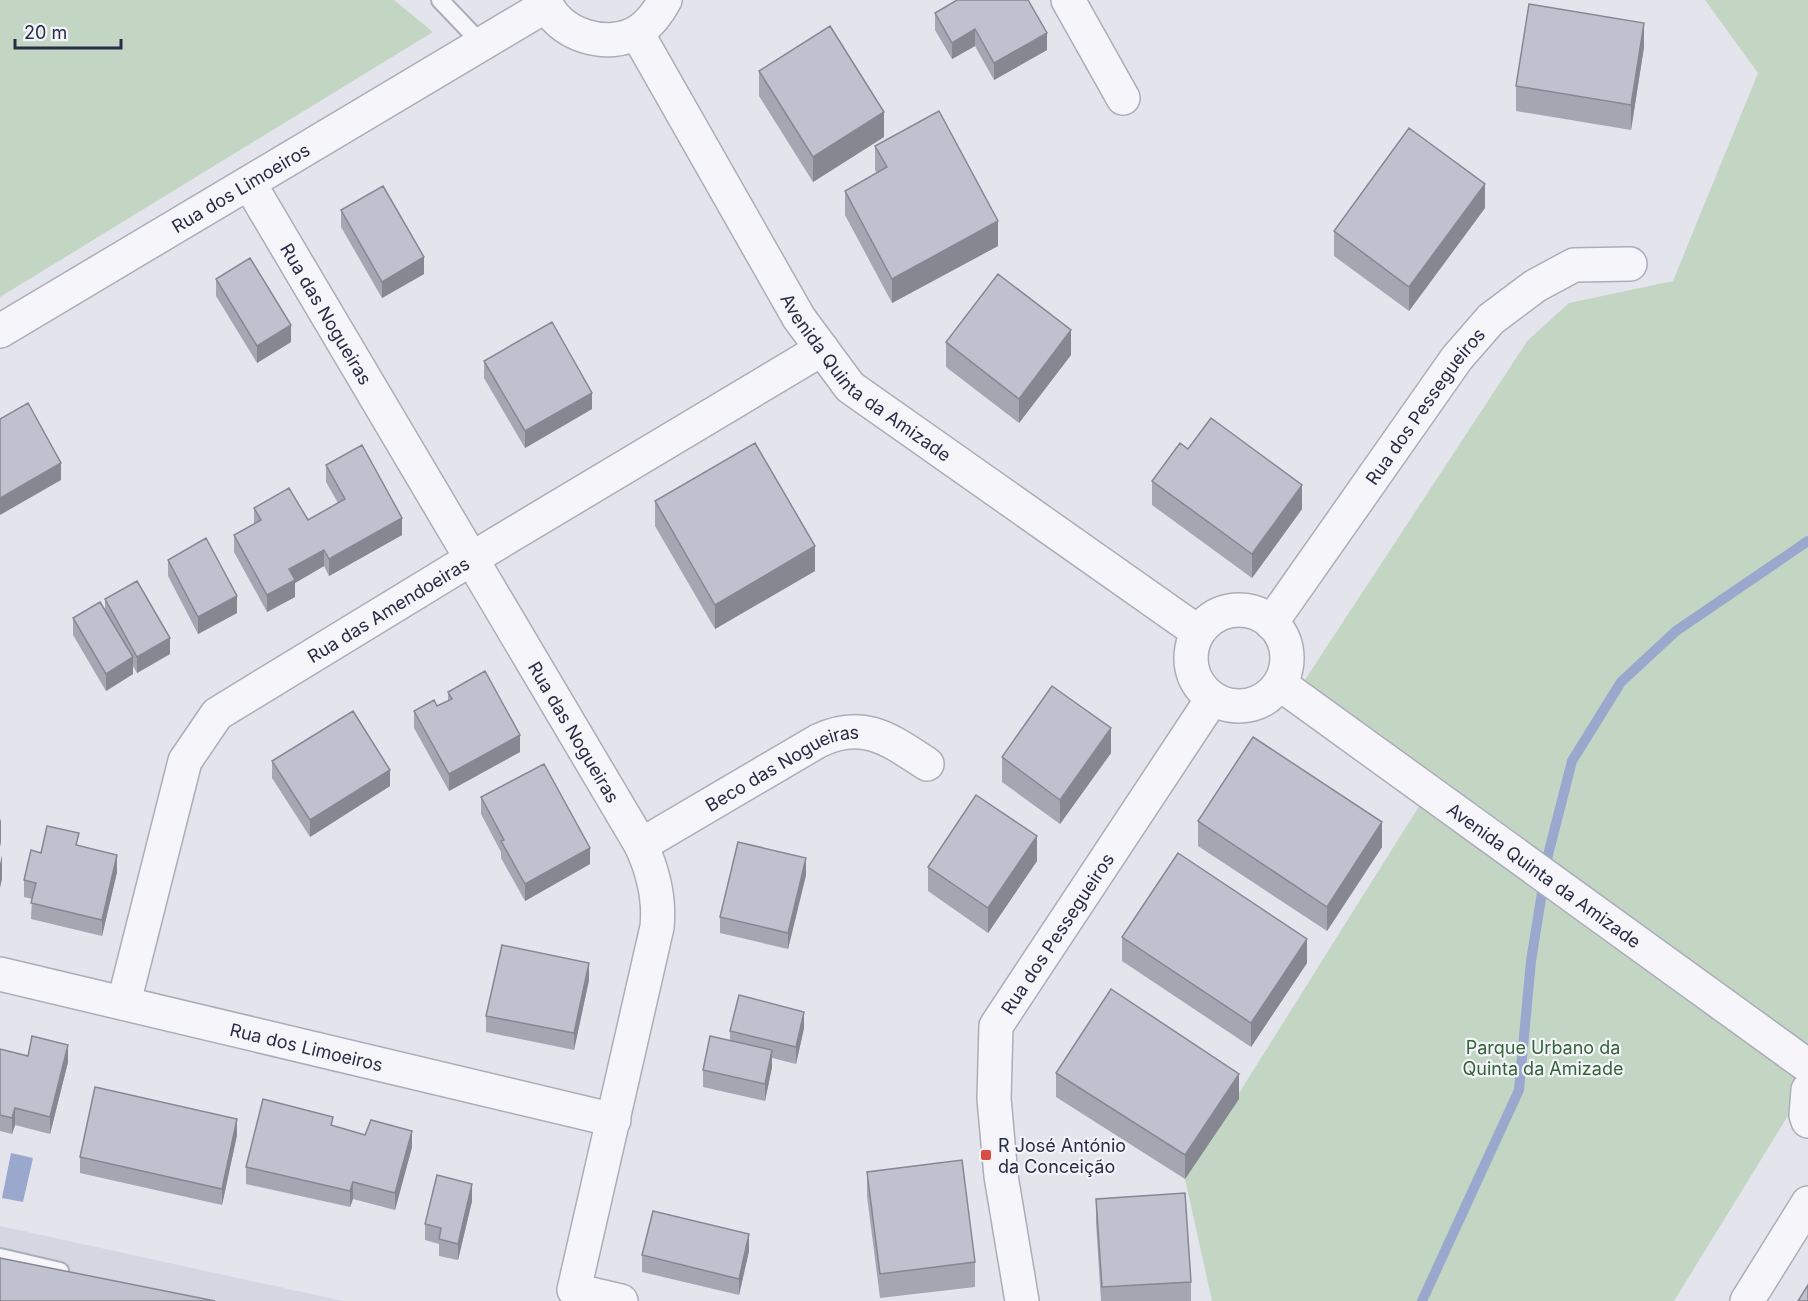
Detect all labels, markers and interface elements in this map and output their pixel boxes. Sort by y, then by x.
scale bar [15,12,122,50]
text: 20 m [24,22,67,43]
street label: Rua dos Limoeiros [168,139,313,237]
street label: Rua das Nogueiras [277,239,376,388]
street label: Avenida Quinta da Amizade [777,290,955,465]
street label: Rua dos Pessegueiros [1361,324,1489,489]
street label: Rua das Amendoeiras [304,552,473,667]
street label: Rua das Nogueiras [524,658,624,806]
street label: Beco das Nogueiras [701,721,859,815]
street label: Avenida Quinta da Amizade [1443,798,1645,952]
street label: Rua dos Pessegueiros [996,849,1118,1018]
street label: Rua dos Limoeiros [228,1019,385,1075]
park label: Parque Urbano da Quinta da Amizade [1463,1037,1623,1079]
place label: R José António da Conceição [998,1135,1126,1177]
marker: R José António da Conceição [979,1148,993,1162]

